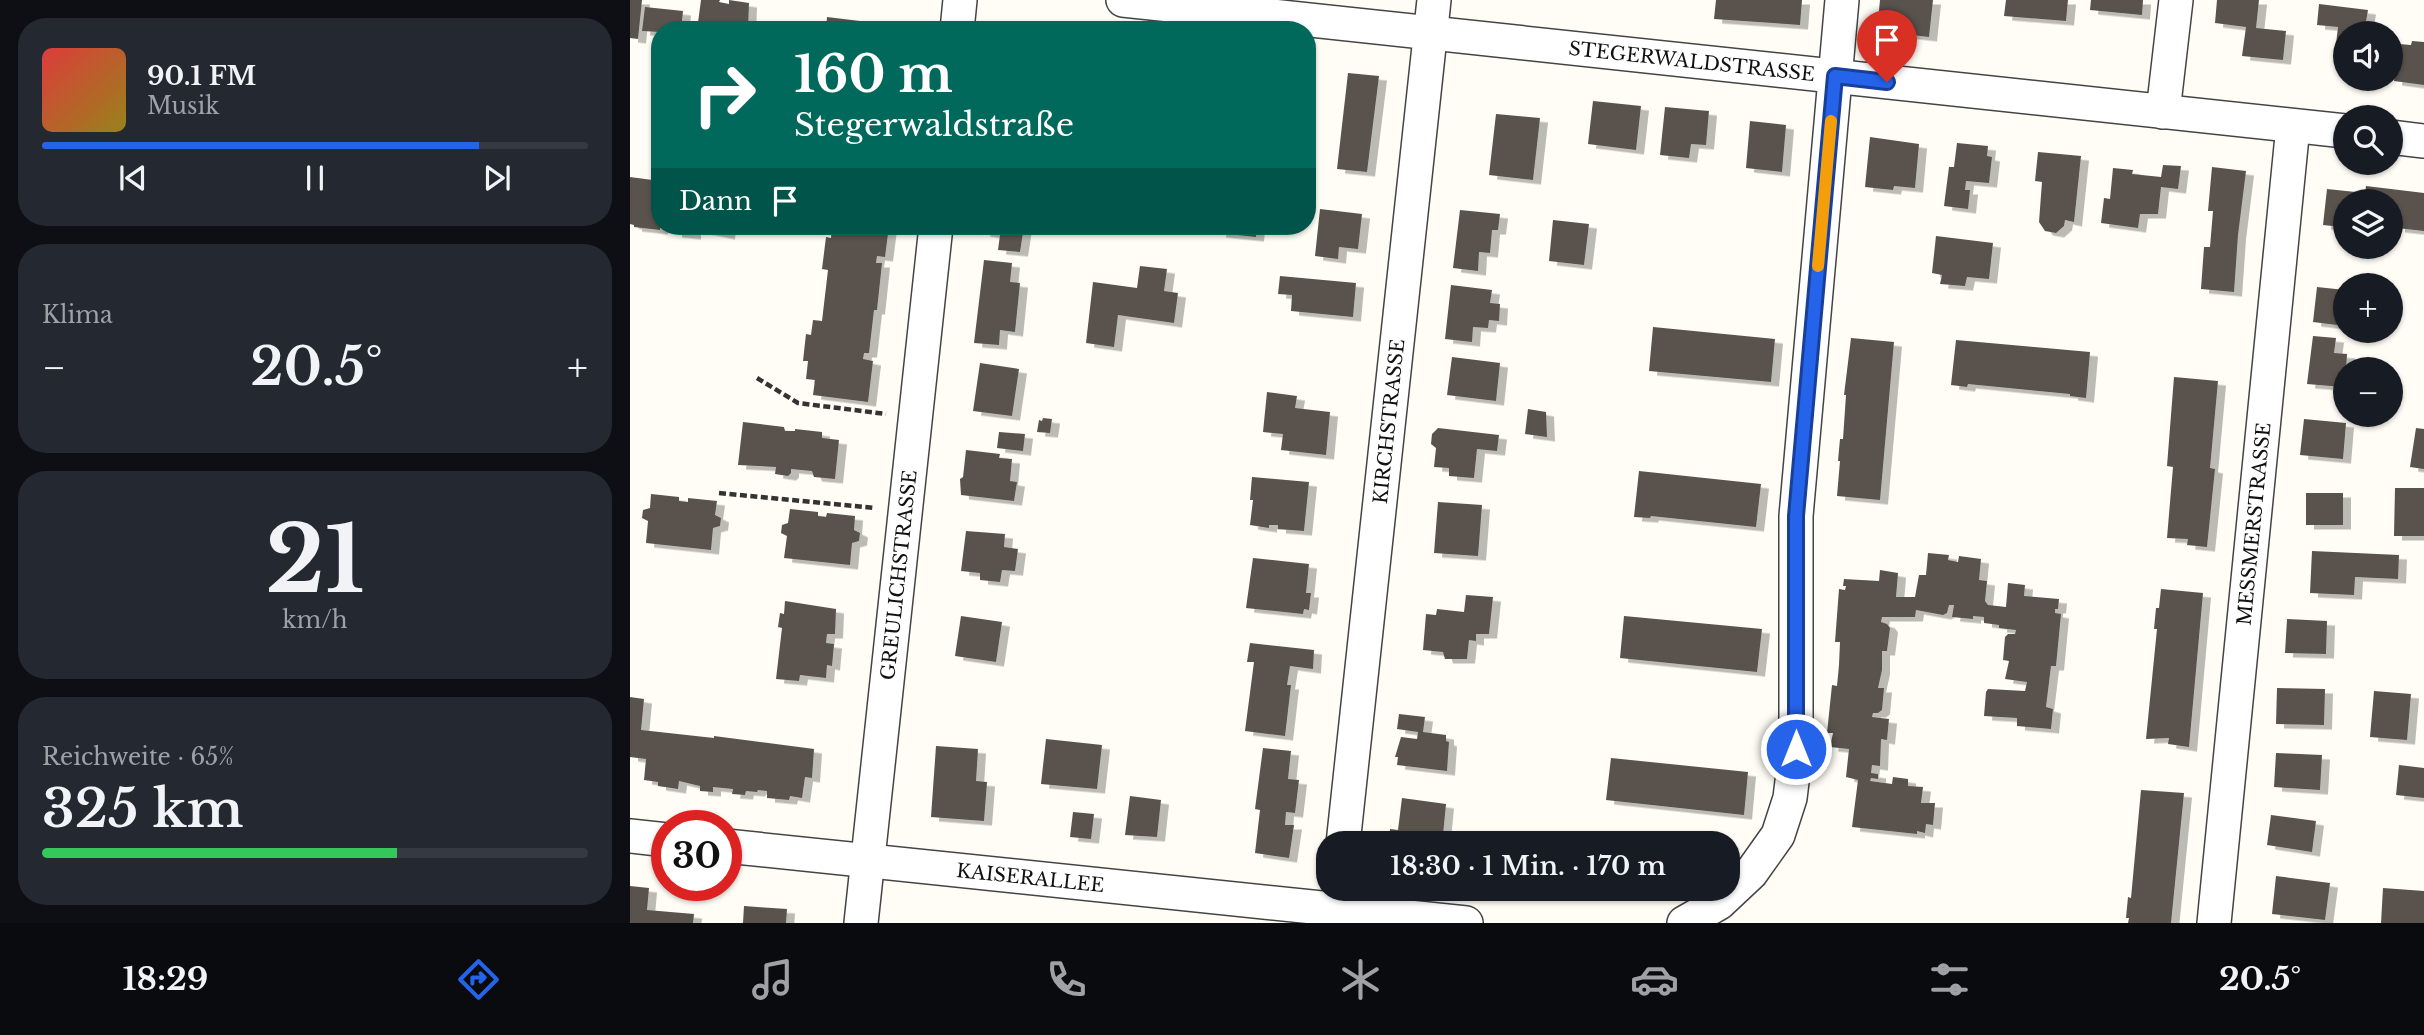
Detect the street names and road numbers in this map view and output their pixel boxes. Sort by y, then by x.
street label: STEGERWALDSTRASSE [1568,37,1816,86]
street label: KIRCHSTRASSE [1369,338,1409,505]
street label: MESSMERSTRASSE [2233,421,2276,627]
street label: GREULICHSTRASSE [876,469,922,681]
street label: KAISERALLEE [955,859,1105,897]

